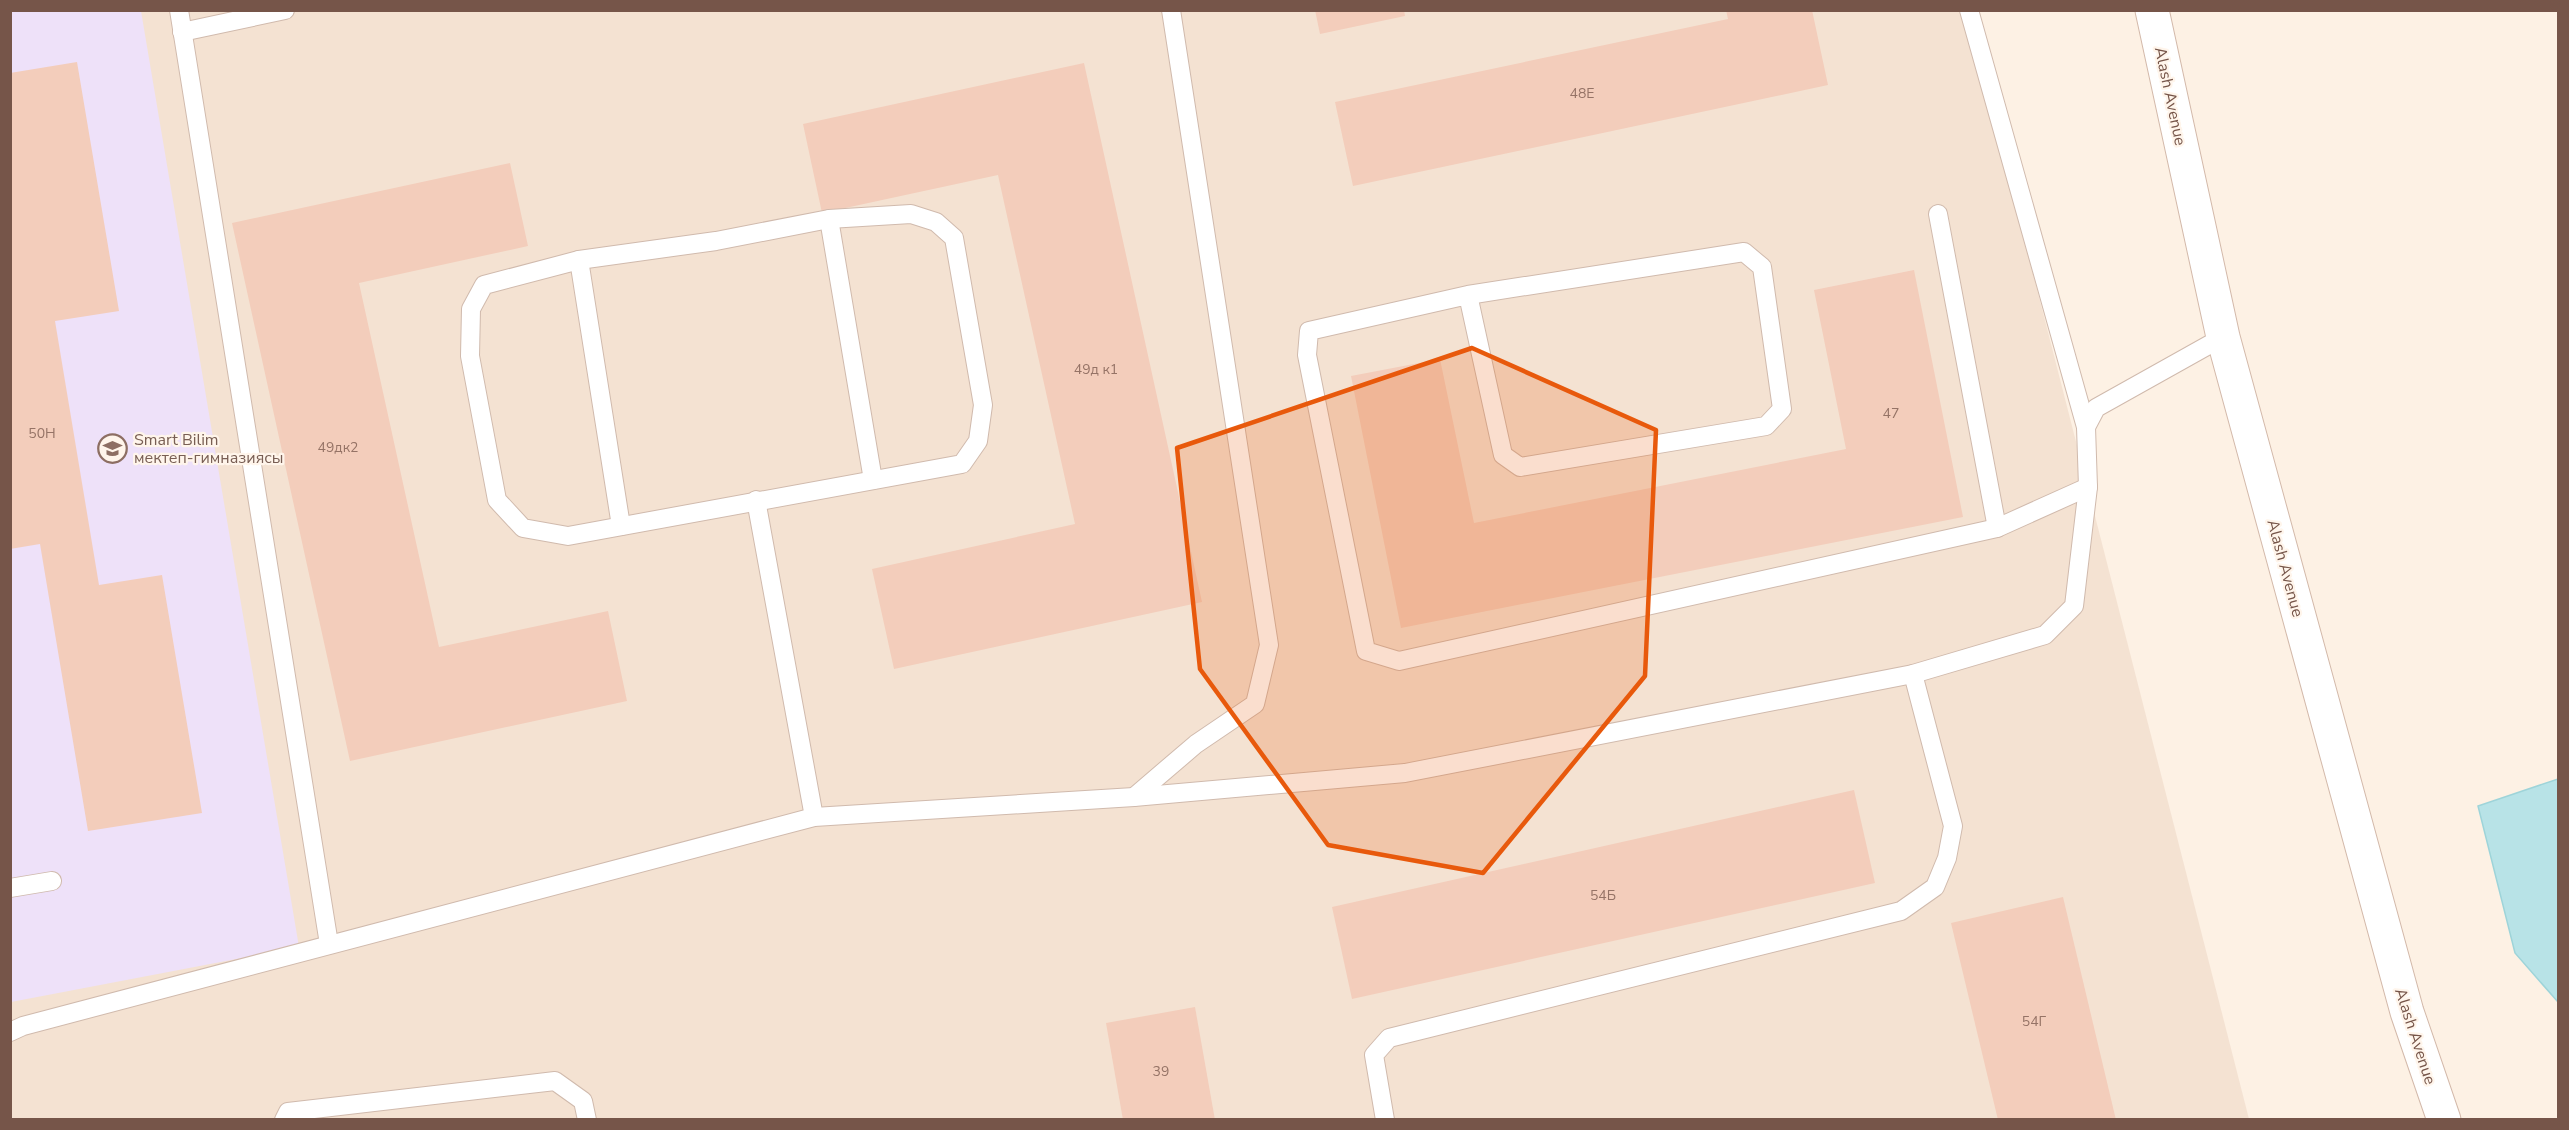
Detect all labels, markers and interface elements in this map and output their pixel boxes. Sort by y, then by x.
street label: Alash Avenue [2149,45,2191,148]
house number: 48Е [1570,84,1594,103]
house number: 49д к1 [1074,360,1118,379]
house number: 47 [1883,404,1899,423]
house number: 50Н [28,424,56,443]
place label: Smart Bilim мектеп-гимназиясы [134,429,284,469]
school or university icon: Smart Bilim мектеп-гимназиясы [97,432,129,464]
house number: 49дк2 [318,438,358,457]
street label: Alash Avenue [2261,517,2309,620]
house number: 54Б [1590,886,1616,905]
street label: Alash Avenue [2389,985,2441,1087]
house number: 54Г [2022,1012,2047,1031]
house number: 39 [1153,1062,1169,1081]

